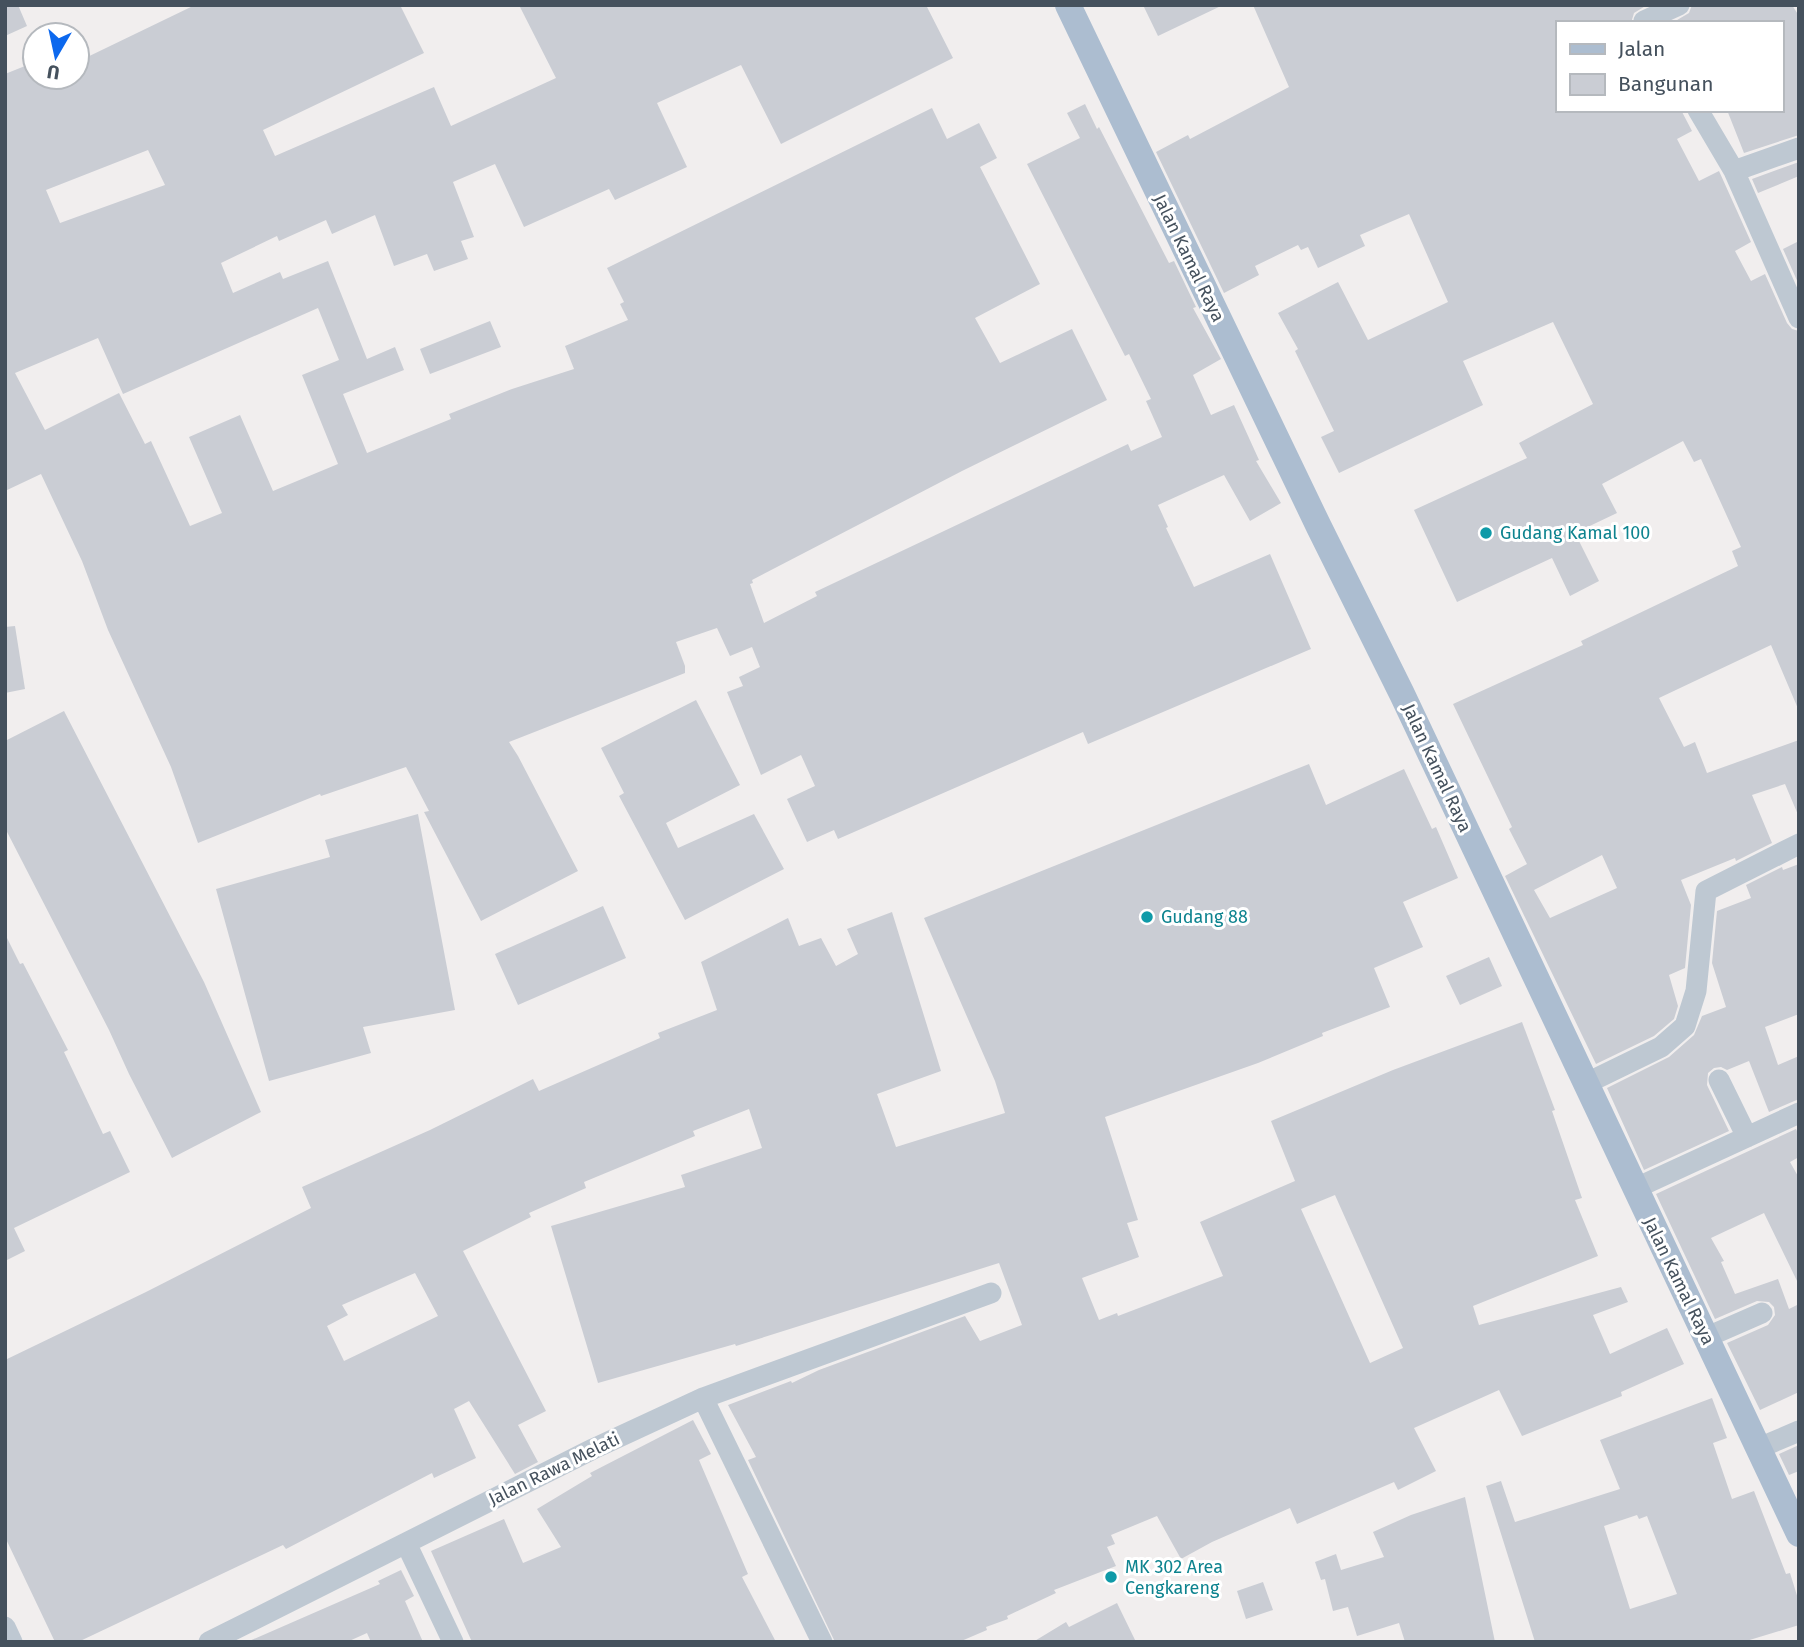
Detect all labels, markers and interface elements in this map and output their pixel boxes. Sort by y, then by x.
north arrow [21,21,91,91]
legend [1556,21,1783,112]
text: Jalan [1618,36,1665,62]
text: U [46,60,61,85]
text: Bangunan [1618,71,1713,97]
street label: Jalan Kamal Raya [1149,191,1229,325]
place label: Gudang Kamal 100 [1500,522,1650,544]
marker: Gudang Kamal 100 [1478,525,1494,541]
street label: Jalan Kamal Raya [1398,700,1476,836]
place label: Gudang 88 [1161,906,1248,928]
marker: Gudang 88 [1139,909,1155,925]
street label: Jalan Kamal Raya [1639,1214,1719,1348]
street label: Jalan Rawa Melati [485,1428,623,1510]
place label: MK 302 Area Cengkareng [1125,1556,1223,1599]
marker: MK 302 Area Cengkareng [1103,1569,1119,1585]

